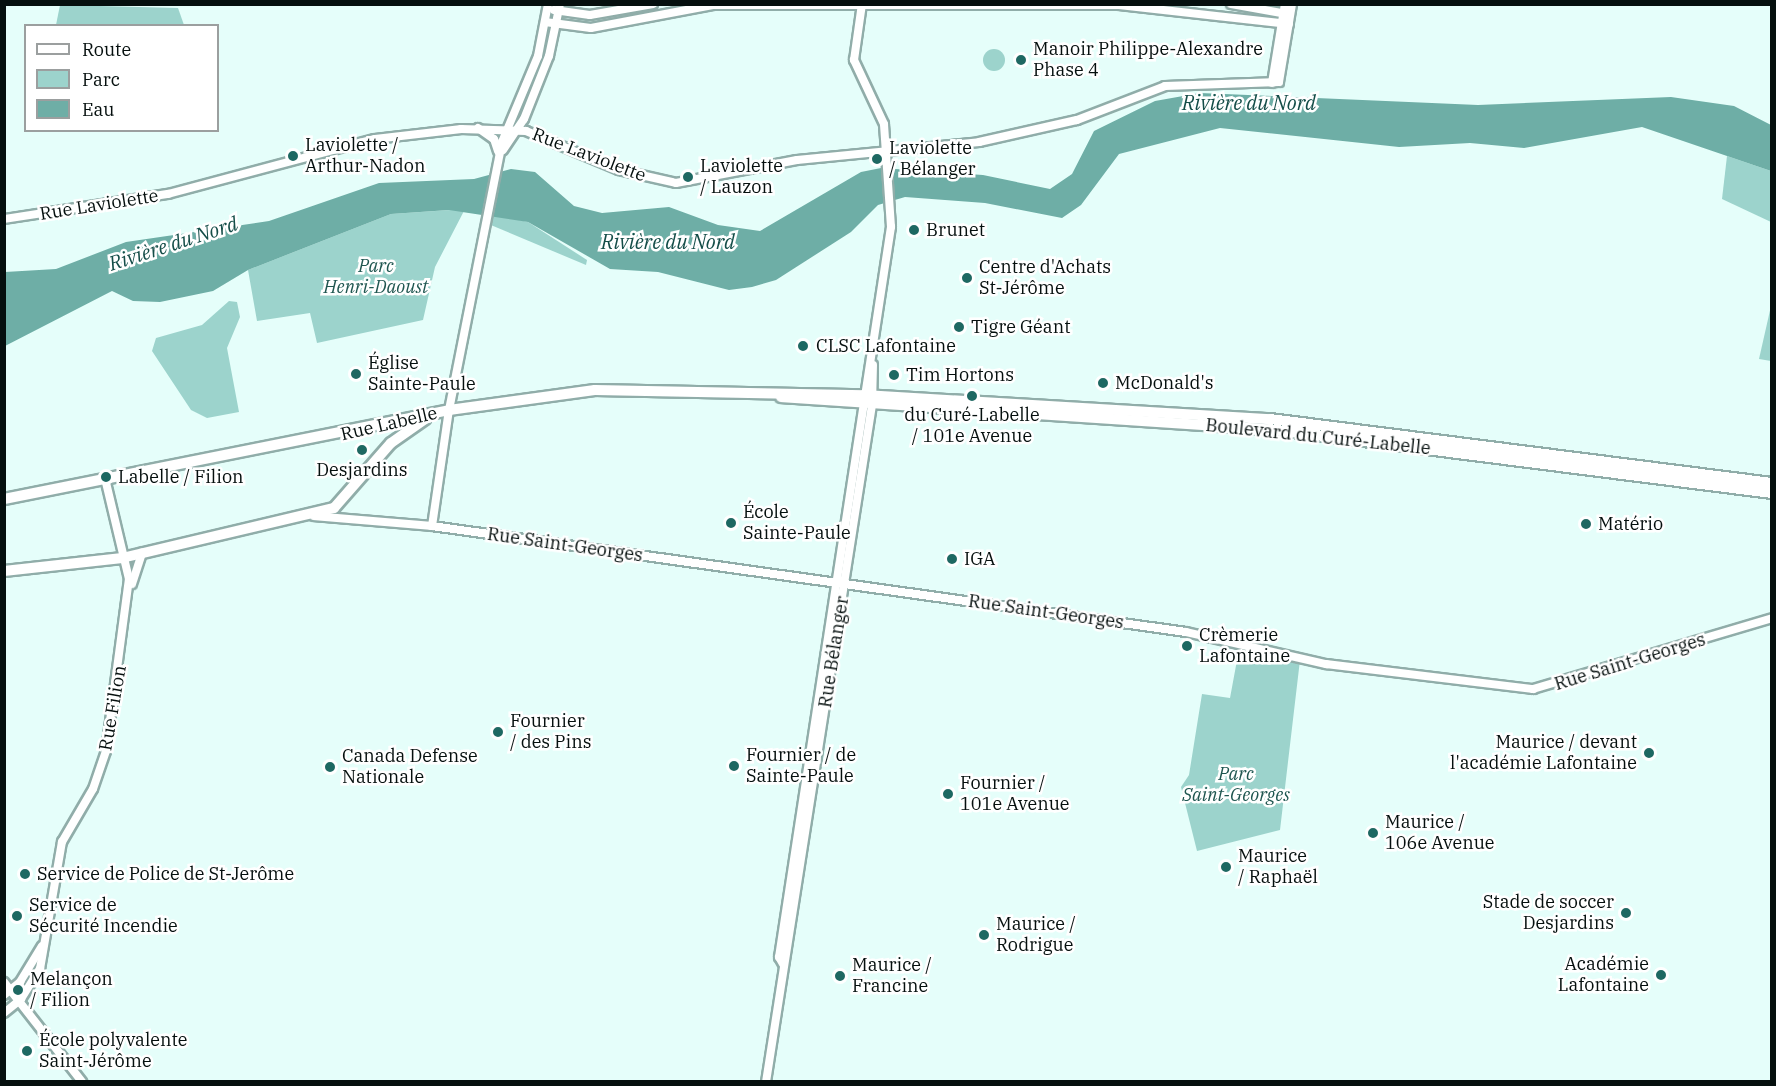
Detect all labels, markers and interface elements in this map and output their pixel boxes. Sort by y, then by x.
legend [24,24,219,132]
text: Route [82,38,131,61]
place label: Manoir Philippe-Alexandre Phase 4 [1033,39,1263,82]
marker: Manoir Philippe-Alexandre Phase 4 [1014,53,1028,67]
text: Parc [82,68,120,91]
water label: Rivière du Nord [1182,90,1316,114]
text: Eau [82,98,114,121]
street label: Rue Laviolette [529,123,649,187]
place label: Laviolette / Arthur-Nadon [305,135,425,178]
place label: Laviolette / Bélanger [889,138,976,180]
marker: Laviolette / Arthur-Nadon [286,149,300,163]
marker: Laviolette / Bélanger [870,152,884,166]
place label: Laviolette / Lauzon [700,156,783,198]
marker: Laviolette / Lauzon [681,170,695,184]
street label: Rue Laviolette [38,185,160,225]
water label: Rivière du Nord [106,211,240,275]
place label: Brunet [926,219,985,241]
marker: Brunet [907,223,921,237]
water label: Rivière du Nord [601,229,735,253]
park label: Parc Henri-Daoust [324,256,428,298]
place label: Centre d'Achats St-Jérôme [979,257,1111,300]
marker: Centre d'Achats St-Jérôme [960,271,974,285]
place label: Tigre Géant [971,316,1070,338]
marker: Tigre Géant [952,320,966,334]
place label: CLSC Lafontaine [816,335,956,357]
marker: CLSC Lafontaine [794,337,812,355]
place label: Église Sainte-Paule [368,353,476,395]
place label: Tim Hortons [906,364,1014,386]
marker: Église Sainte-Paule [349,367,363,381]
marker: Tim Hortons [887,368,901,382]
place label: McDonald's [1115,372,1214,394]
marker: McDonald's [1096,376,1110,390]
marker: du Curé-Labelle / 101e Avenue [965,389,979,403]
street label: Rue Labelle [339,402,439,446]
place label: du Curé-Labelle / 101e Avenue [904,405,1040,448]
street label: Boulevard du Curé-Labelle [1204,414,1432,460]
marker: Desjardins [355,443,369,457]
place label: Desjardins [316,459,408,481]
place label: Labelle / Filion [118,466,244,488]
marker: Labelle / Filion [99,470,113,484]
place label: École Sainte-Paule [743,502,851,544]
place label: Matério [1598,513,1663,535]
marker: École Sainte-Paule [724,516,738,530]
marker: Matério [1579,517,1593,531]
street label: Rue Saint-Georges [486,523,644,567]
place label: IGA [964,548,995,570]
marker: IGA [945,552,959,566]
street label: Rue Saint-Georges [967,590,1125,634]
street label: Rue Bélanger [815,595,853,709]
place label: Crèmerie Lafontaine [1199,625,1290,668]
street label: Rue Saint-Georges [1552,629,1708,695]
marker: Crèmerie Lafontaine [1180,639,1194,653]
street label: Rue Filion [95,664,131,752]
place label: Fournier / des Pins [510,711,592,754]
marker: Fournier / des Pins [491,725,505,739]
place label: Maurice / devant l'académie Lafontaine [1450,732,1637,774]
place label: Fournier / de Sainte-Paule [746,745,856,788]
place label: Canada Defense Nationale [342,746,478,789]
marker: Maurice / devant l'académie Lafontaine [1642,746,1656,760]
marker: Fournier / de Sainte-Paule [727,759,741,773]
marker: Canada Defense Nationale [323,760,337,774]
park label: Parc Saint-Georges [1182,764,1290,806]
place label: Fournier / 101e Avenue [960,773,1069,816]
marker: Fournier / 101e Avenue [941,787,955,801]
place label: Maurice / 106e Avenue [1385,812,1494,854]
marker: Maurice / 106e Avenue [1366,826,1380,840]
place label: Maurice / Raphaël [1238,846,1318,888]
marker: Maurice / Raphaël [1219,860,1233,874]
place label: Service de Police de St-Jerôme [37,863,294,885]
marker: Service de Police de St-Jerôme [18,867,32,881]
place label: Stade de soccer Desjardins [1483,892,1614,934]
place label: Service de Sécurité Incendie [29,895,178,938]
marker: Stade de soccer Desjardins [1619,906,1633,920]
marker: Service de Sécurité Incendie [10,909,24,923]
place label: Maurice / Rodrigue [996,914,1076,956]
marker: Maurice / Rodrigue [977,928,991,942]
place label: Académie Lafontaine [1558,954,1649,996]
place label: Maurice / Francine [852,955,932,998]
marker: Académie Lafontaine [1654,968,1668,982]
place label: Melançon / Filion [30,969,113,1012]
marker: Maurice / Francine [833,969,847,983]
marker: Melançon / Filion [11,983,25,997]
place label: École polyvalente Saint-Jérôme [39,1030,187,1072]
marker: École polyvalente Saint-Jérôme [20,1044,34,1058]

